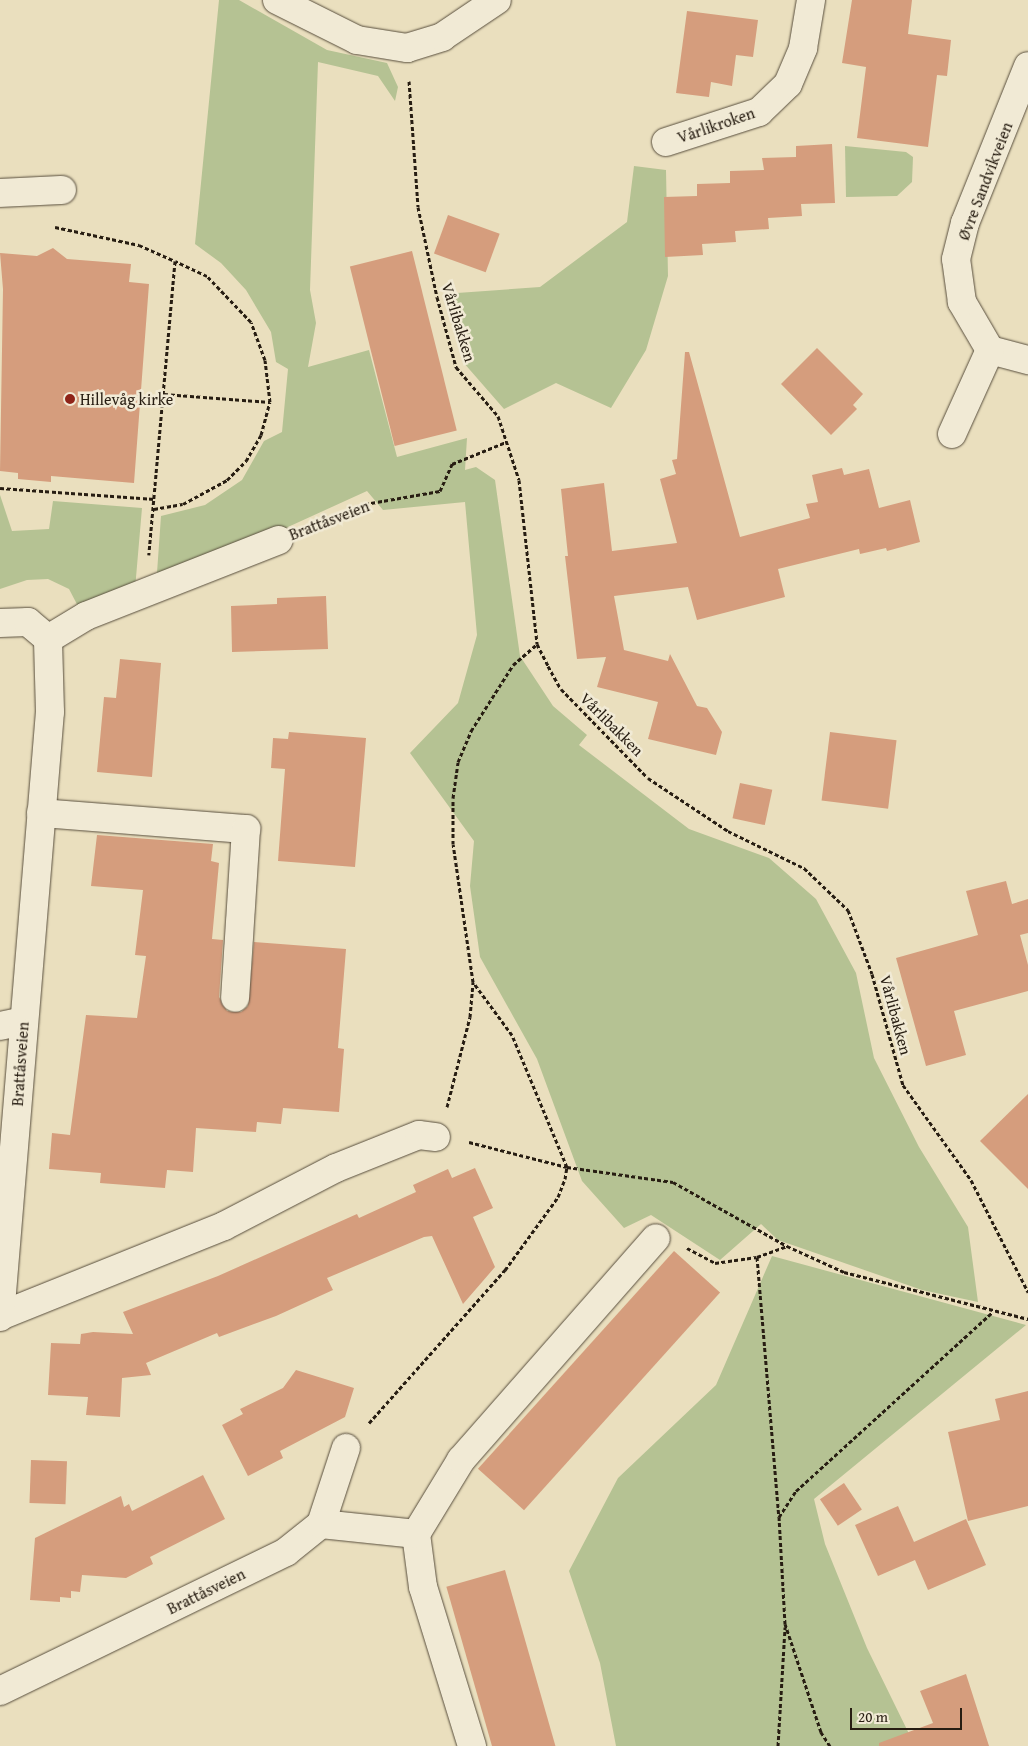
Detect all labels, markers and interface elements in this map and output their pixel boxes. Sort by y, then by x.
street label: Vårlikroken [675,103,757,147]
street label: Øvre Sandvikveien [954,119,1016,243]
street label: Vårlibakken [438,280,480,364]
place label: Hillevåg kirke [80,389,173,409]
marker: Hillevåg kirke [64,393,76,405]
street label: Brattåsveien [286,496,372,544]
street label: Vårlibakken [576,688,648,760]
street label: Vårlibakken [876,973,916,1057]
street label: Brattåsveien [7,1021,33,1107]
street label: Brattåsveien [164,1564,248,1618]
scale bar [853,1698,966,1730]
text: 20 m [858,1706,888,1727]

